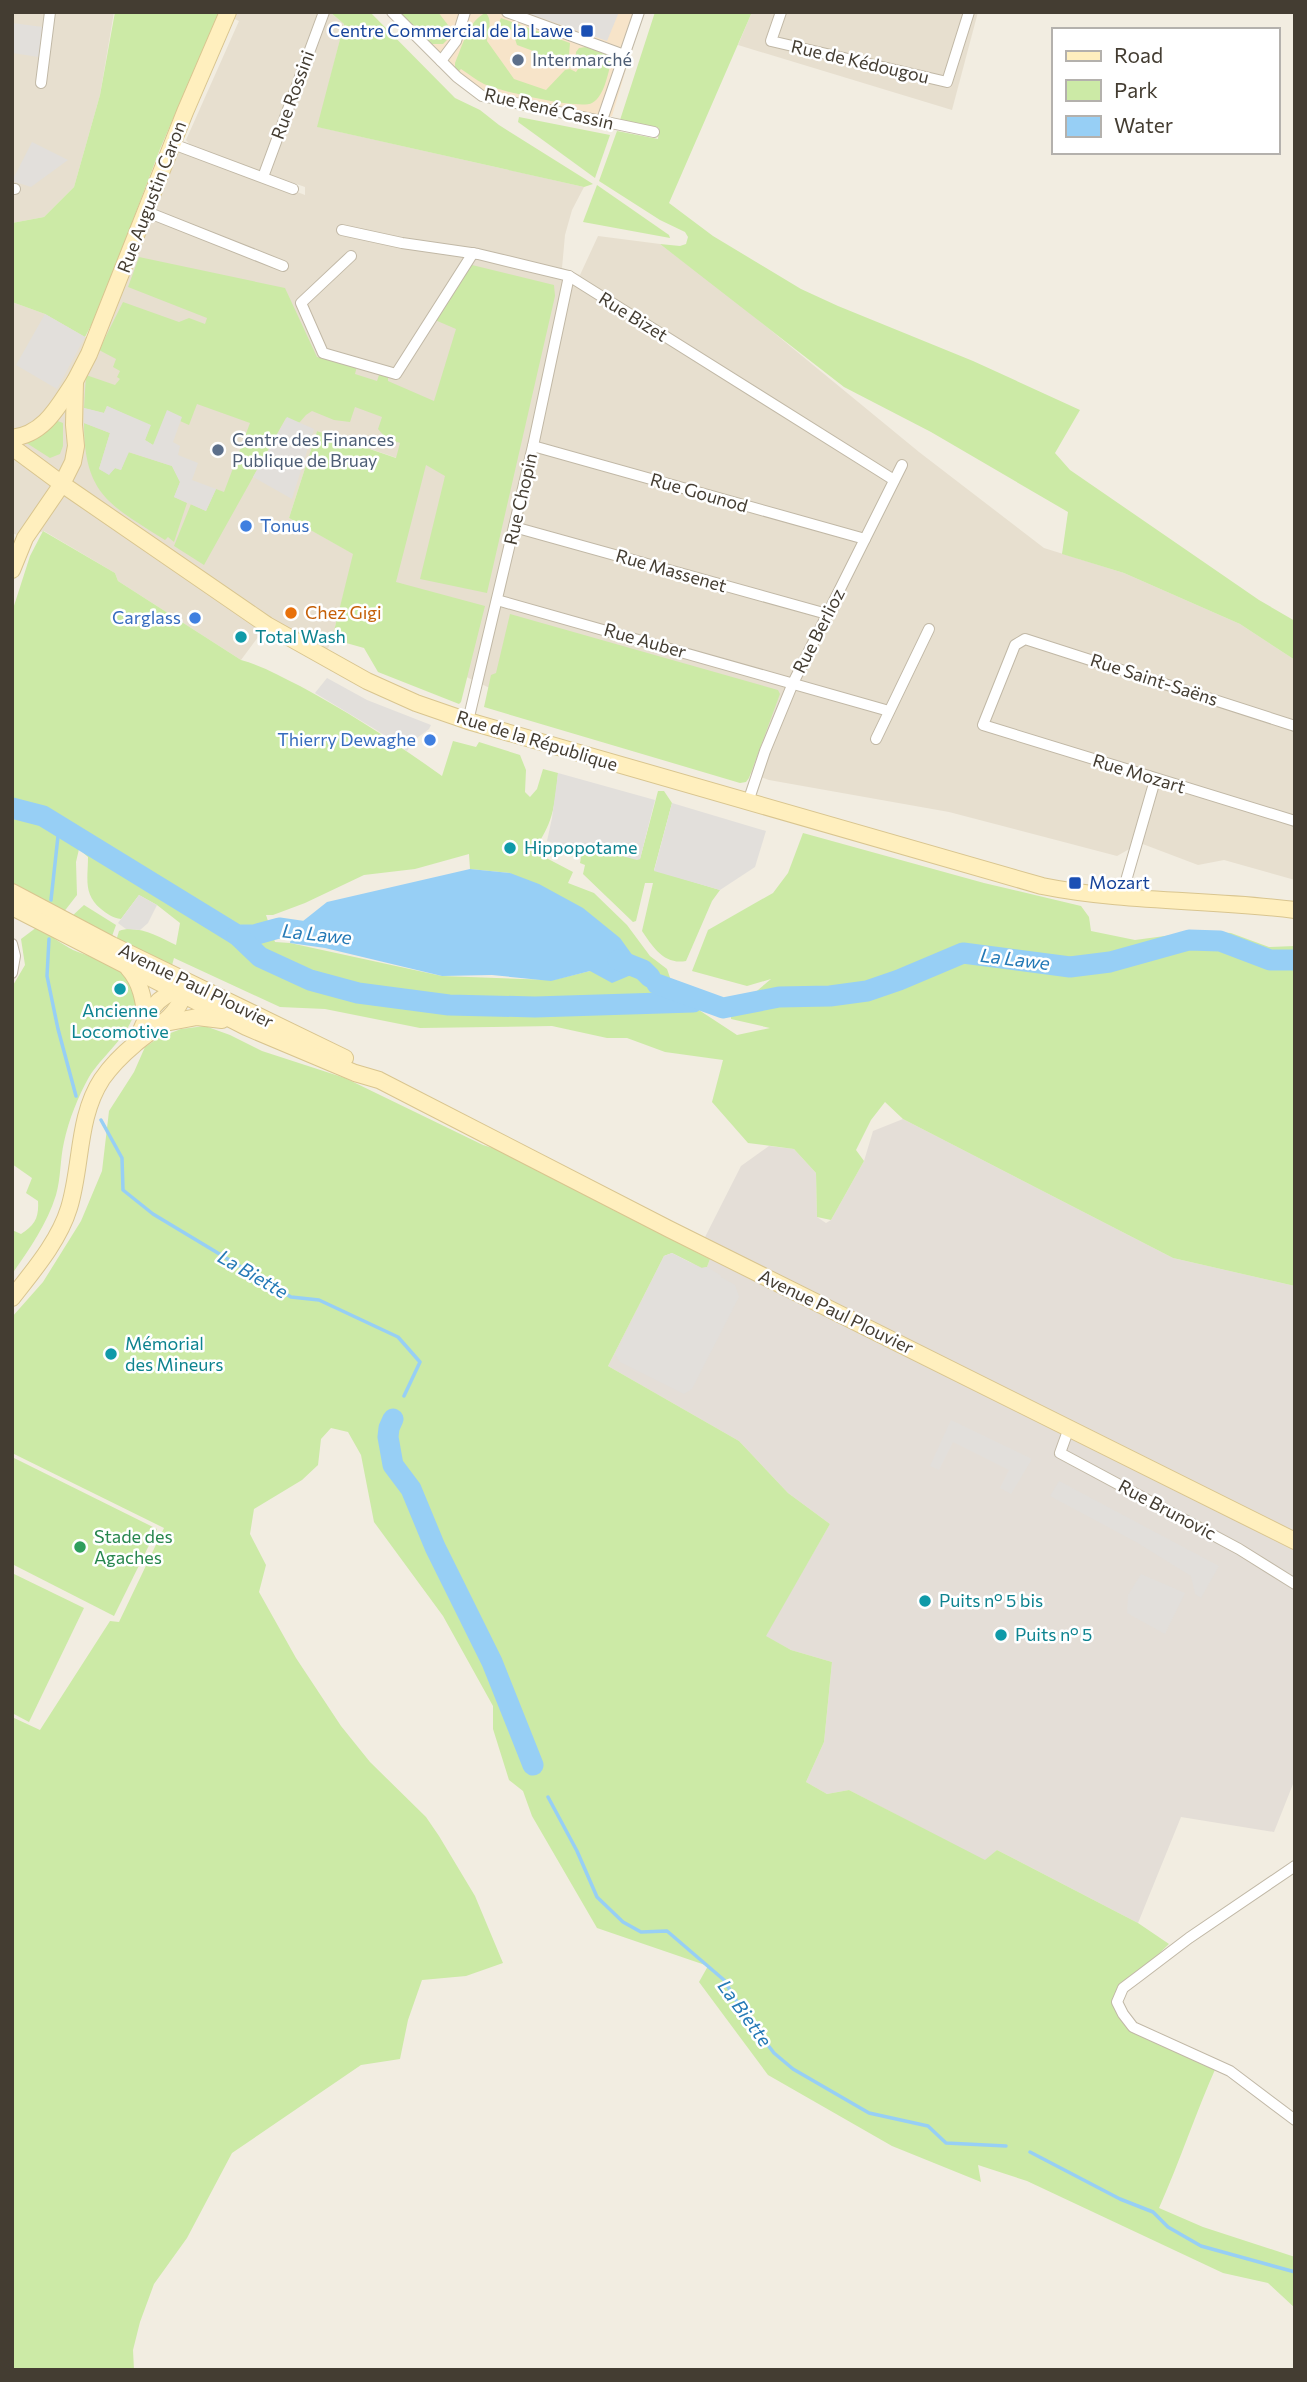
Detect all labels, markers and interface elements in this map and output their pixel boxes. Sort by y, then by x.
place label: Centre Commercial de la Lawe [328,19,573,41]
marker: Centre Commercial de la Lawe [579,23,595,39]
legend [1052,28,1279,154]
street label: Rue de Kédougou [789,34,931,88]
text: Road [1114,42,1163,67]
street label: Rue Rossini [266,47,318,142]
place label: Intermarché [532,48,632,70]
marker: Intermarché [510,52,526,68]
text: Park [1114,77,1158,102]
street label: Rue René Cassin [482,82,616,134]
text: Water [1114,112,1173,137]
street label: Rue Augustin Caron [112,118,190,276]
street label: Rue Bizet [595,286,672,346]
place label: Centre des Finances Publique de Bruay [232,428,394,471]
marker: Centre des Finances Publique de Bruay [210,442,226,458]
street label: Rue Chopin [499,451,541,547]
street label: Rue Gounod [648,468,751,516]
place label: Tonus [260,514,309,536]
marker: Tonus [238,518,254,534]
street label: Rue Massenet [613,544,729,596]
street label: Rue Berlioz [787,584,849,677]
place label: Chez Gigi [305,601,382,623]
marker: Chez Gigi [283,605,299,621]
place label: Carglass [112,606,181,628]
marker: Carglass [187,610,203,626]
street label: Rue Auber [602,618,689,662]
place label: Total Wash [255,625,346,647]
marker: Total Wash [233,629,249,645]
street label: Rue Saint-Saëns [1088,648,1221,710]
street label: Rue de la République [454,705,621,775]
place label: Thierry Dewaghe [277,728,416,750]
marker: Thierry Dewaghe [422,732,438,748]
street label: Rue Mozart [1090,749,1188,798]
place label: Hippopotame [524,836,637,858]
marker: Hippopotame [502,840,518,856]
place label: Mozart [1089,871,1150,893]
marker: Mozart [1067,875,1083,891]
water label: La Lawe [281,918,353,949]
street label: Avenue Paul Plouvier [115,938,277,1032]
water label: La Lawe [979,943,1051,974]
marker: Ancienne Locomotive [112,981,128,997]
place label: Ancienne Locomotive [71,999,169,1042]
water label: La Biette [214,1244,292,1303]
street label: Avenue Paul Plouvier [755,1264,917,1358]
place label: Mémorial des Mineurs [125,1332,223,1375]
marker: Mémorial des Mineurs [103,1346,119,1362]
street label: Rue Brunovic [1115,1474,1220,1544]
place label: Stade des Agaches [94,1525,173,1568]
marker: Stade des Agaches [72,1539,88,1555]
place label: Puits n° 5 bis [939,1589,1043,1611]
marker: Puits n° 5 bis [917,1593,933,1609]
place label: Puits n° 5 [1015,1623,1092,1645]
marker: Puits n° 5 [993,1627,1009,1643]
water label: La Biette [713,1975,777,2051]

